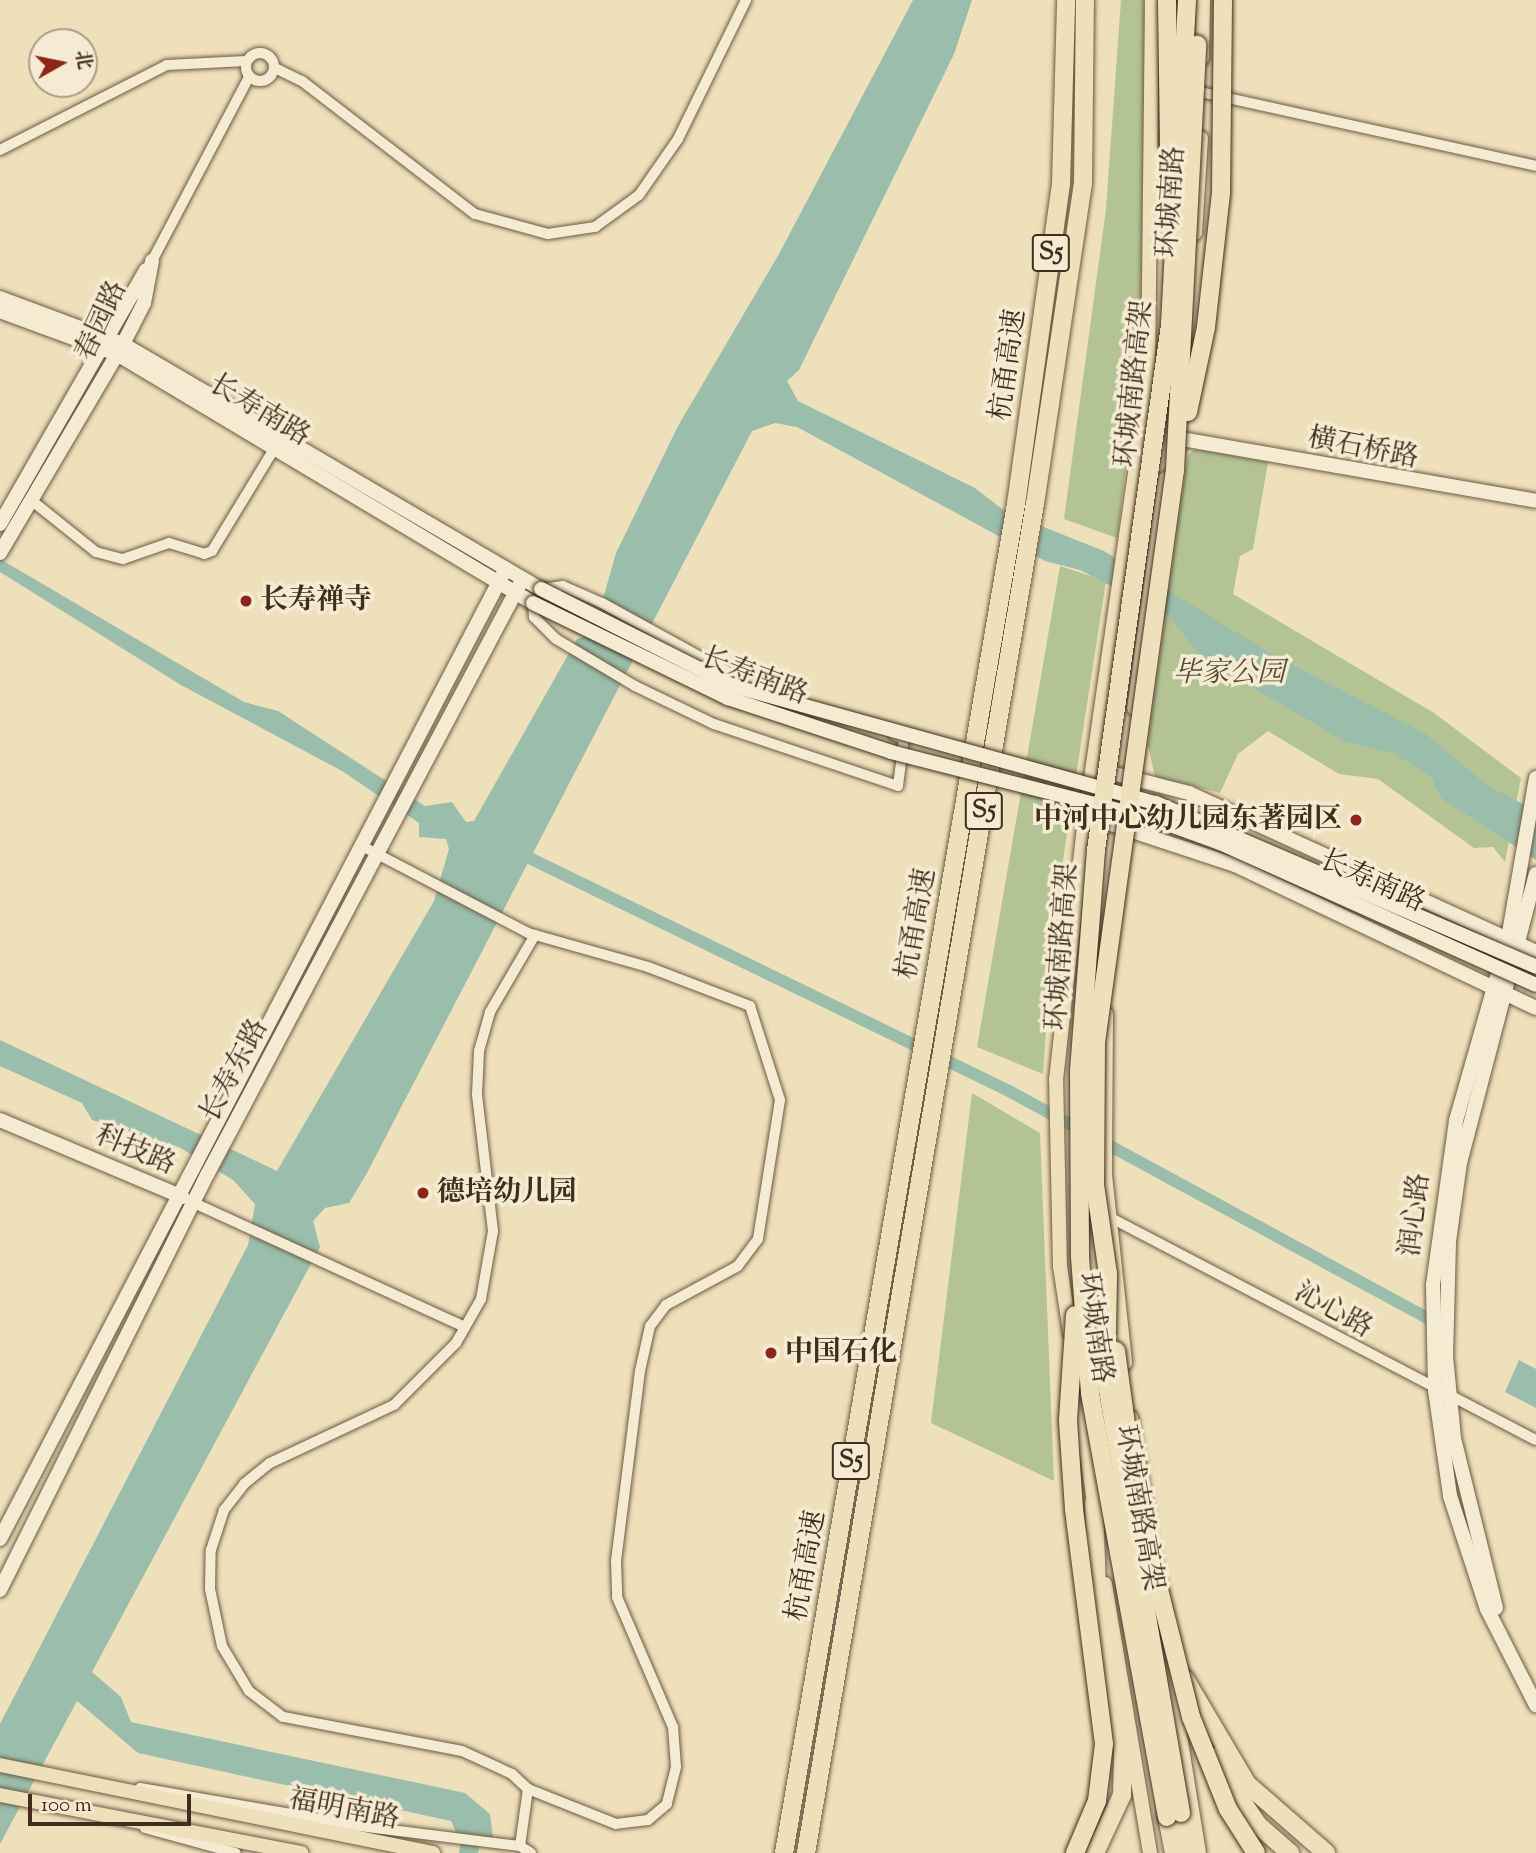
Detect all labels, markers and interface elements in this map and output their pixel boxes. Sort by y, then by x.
north arrow [28,28,98,98]
text: 北 [67,48,97,71]
street label: 环城南路 [1151,145,1193,259]
road number: S5 [1032,230,1070,276]
street label: 春园路 [69,276,135,366]
street label: 环城南路高架 [1110,299,1160,469]
street label: 杭甬高速 [985,307,1033,423]
street label: 长寿南路 [202,368,316,454]
street label: 横石桥路 [1305,422,1421,476]
place label: 长寿禅寺 [260,584,372,618]
marker: 长寿禅寺 [238,593,254,609]
street label: 长寿南路 [696,641,812,713]
park label: 毕家公园 [1173,657,1285,691]
road number: S5 [965,789,1003,834]
place label: 中河中心幼儿园东著园区 [1034,803,1342,837]
marker: 中河中心幼儿园东著园区 [1348,812,1364,828]
street label: 长寿南路 [1314,844,1430,920]
street label: 环城南路高架 [1040,862,1086,1032]
street label: 杭甬高速 [891,866,943,982]
street label: 长寿东路 [194,1014,276,1128]
street label: 科技路 [90,1119,180,1183]
street label: 润心路 [1394,1171,1438,1259]
place label: 德培幼儿园 [437,1176,577,1210]
marker: 德培幼儿园 [415,1185,431,1201]
street label: 环城南路 [1070,1270,1118,1386]
street label: 沁心路 [1288,1276,1378,1346]
place label: 中国石化 [785,1336,897,1370]
marker: 中国石化 [763,1345,779,1361]
street label: 环城南路高架 [1107,1422,1169,1594]
road number: S5 [832,1438,870,1484]
street label: 杭甬高速 [781,1508,833,1624]
scale bar [32,1780,194,1824]
street label: 福明南路 [286,1783,402,1837]
text: 100 m [41,1791,92,1821]

